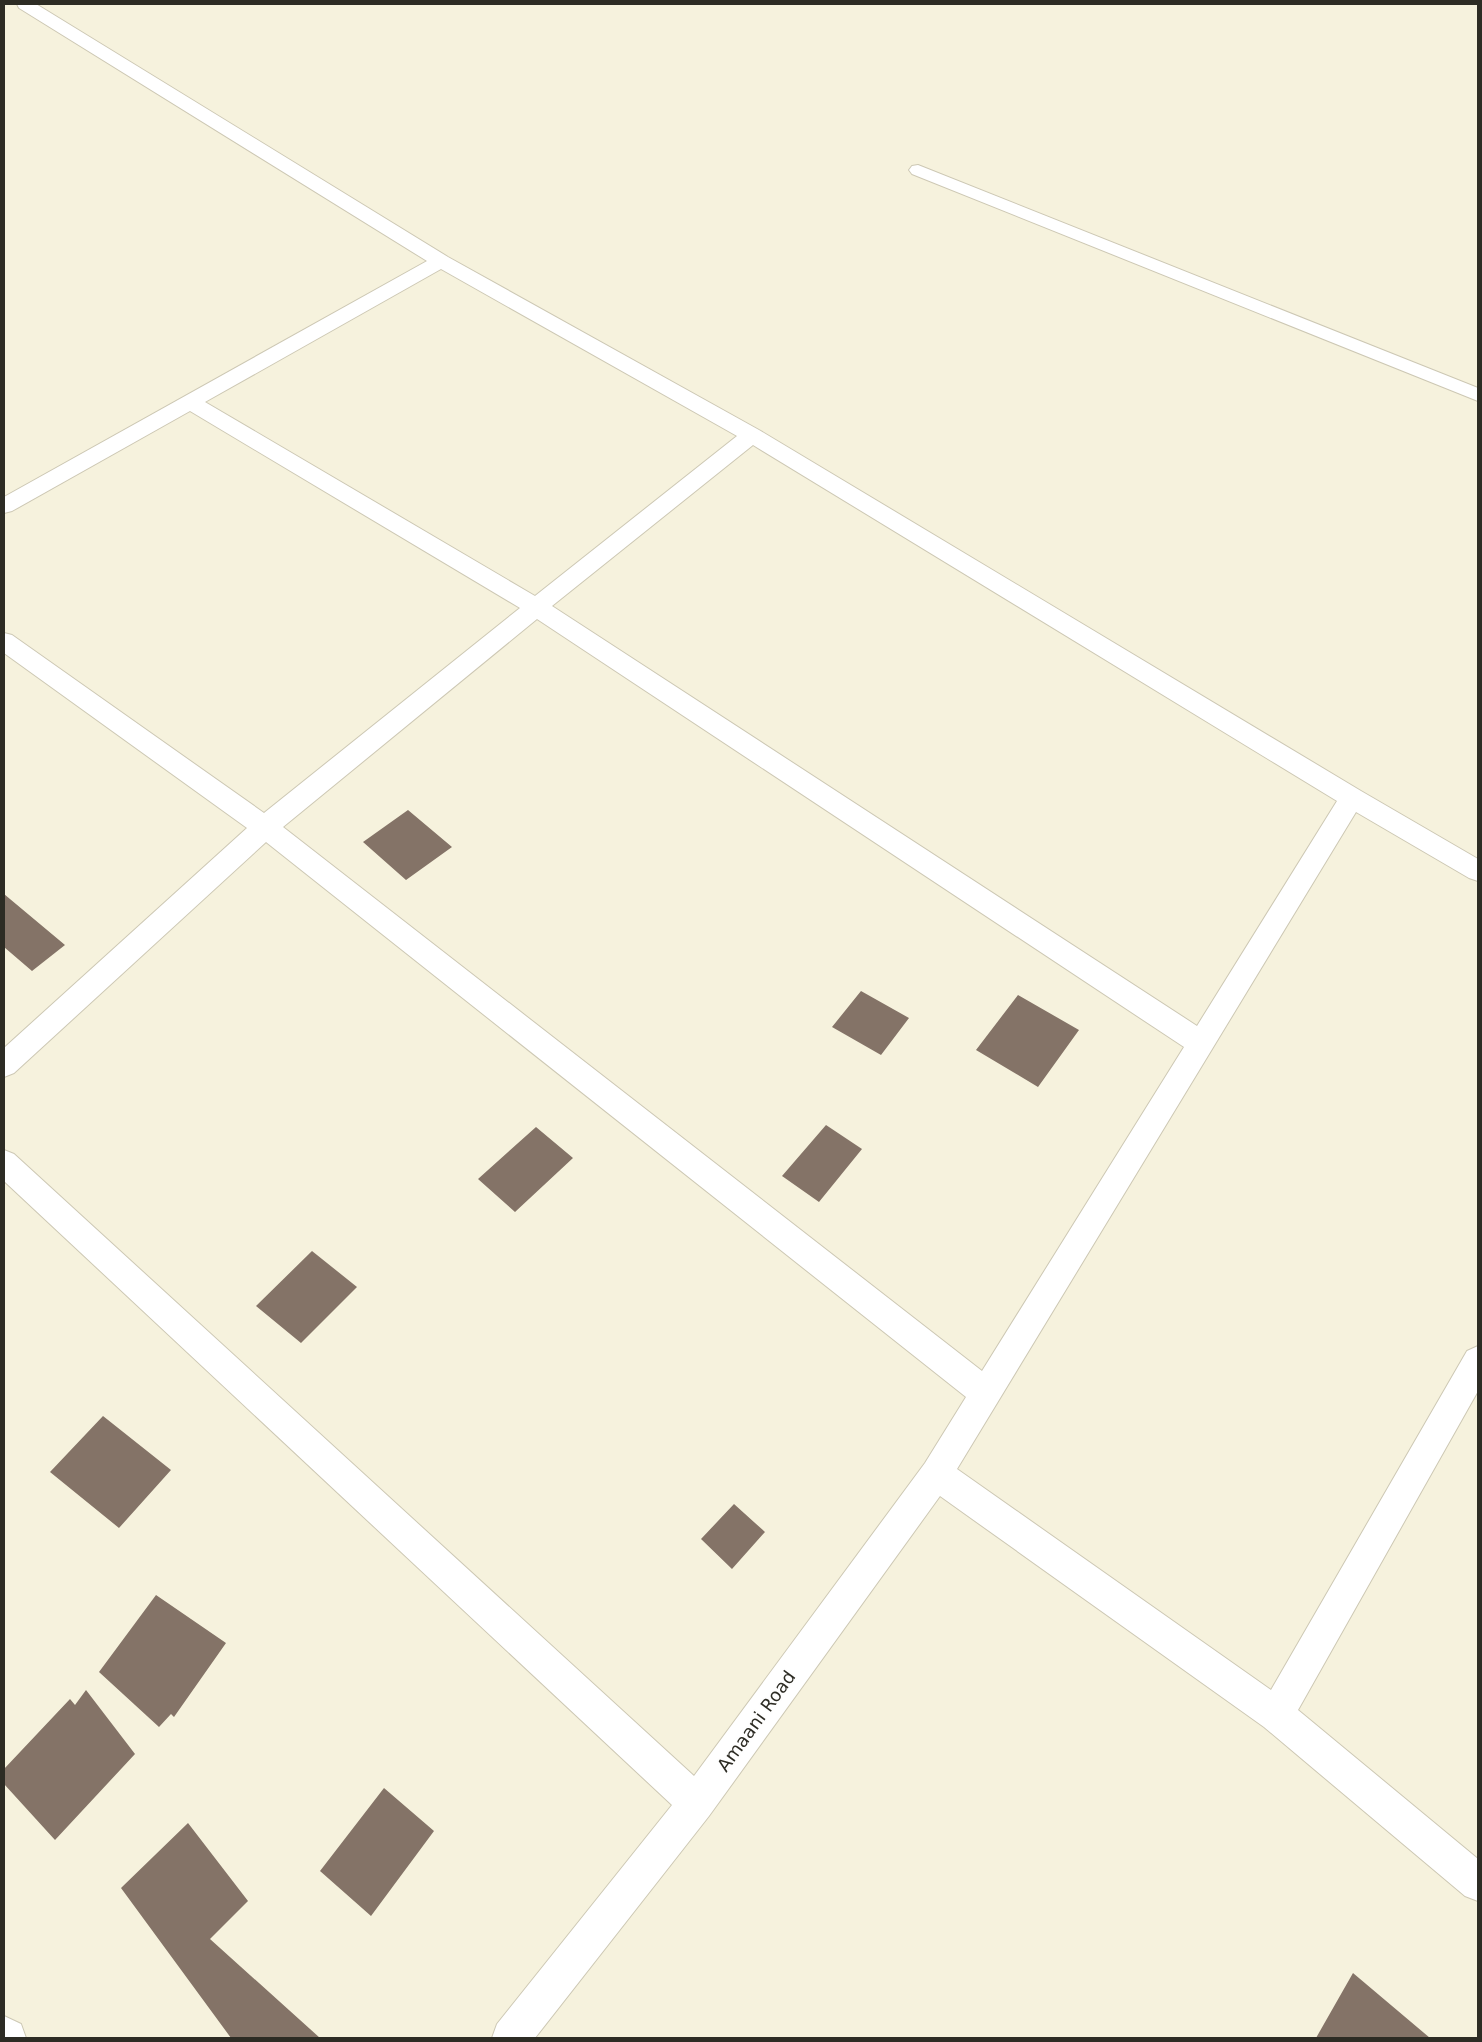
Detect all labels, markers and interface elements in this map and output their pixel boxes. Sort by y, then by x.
street label: Amaani Road [712,1667,800,1775]

